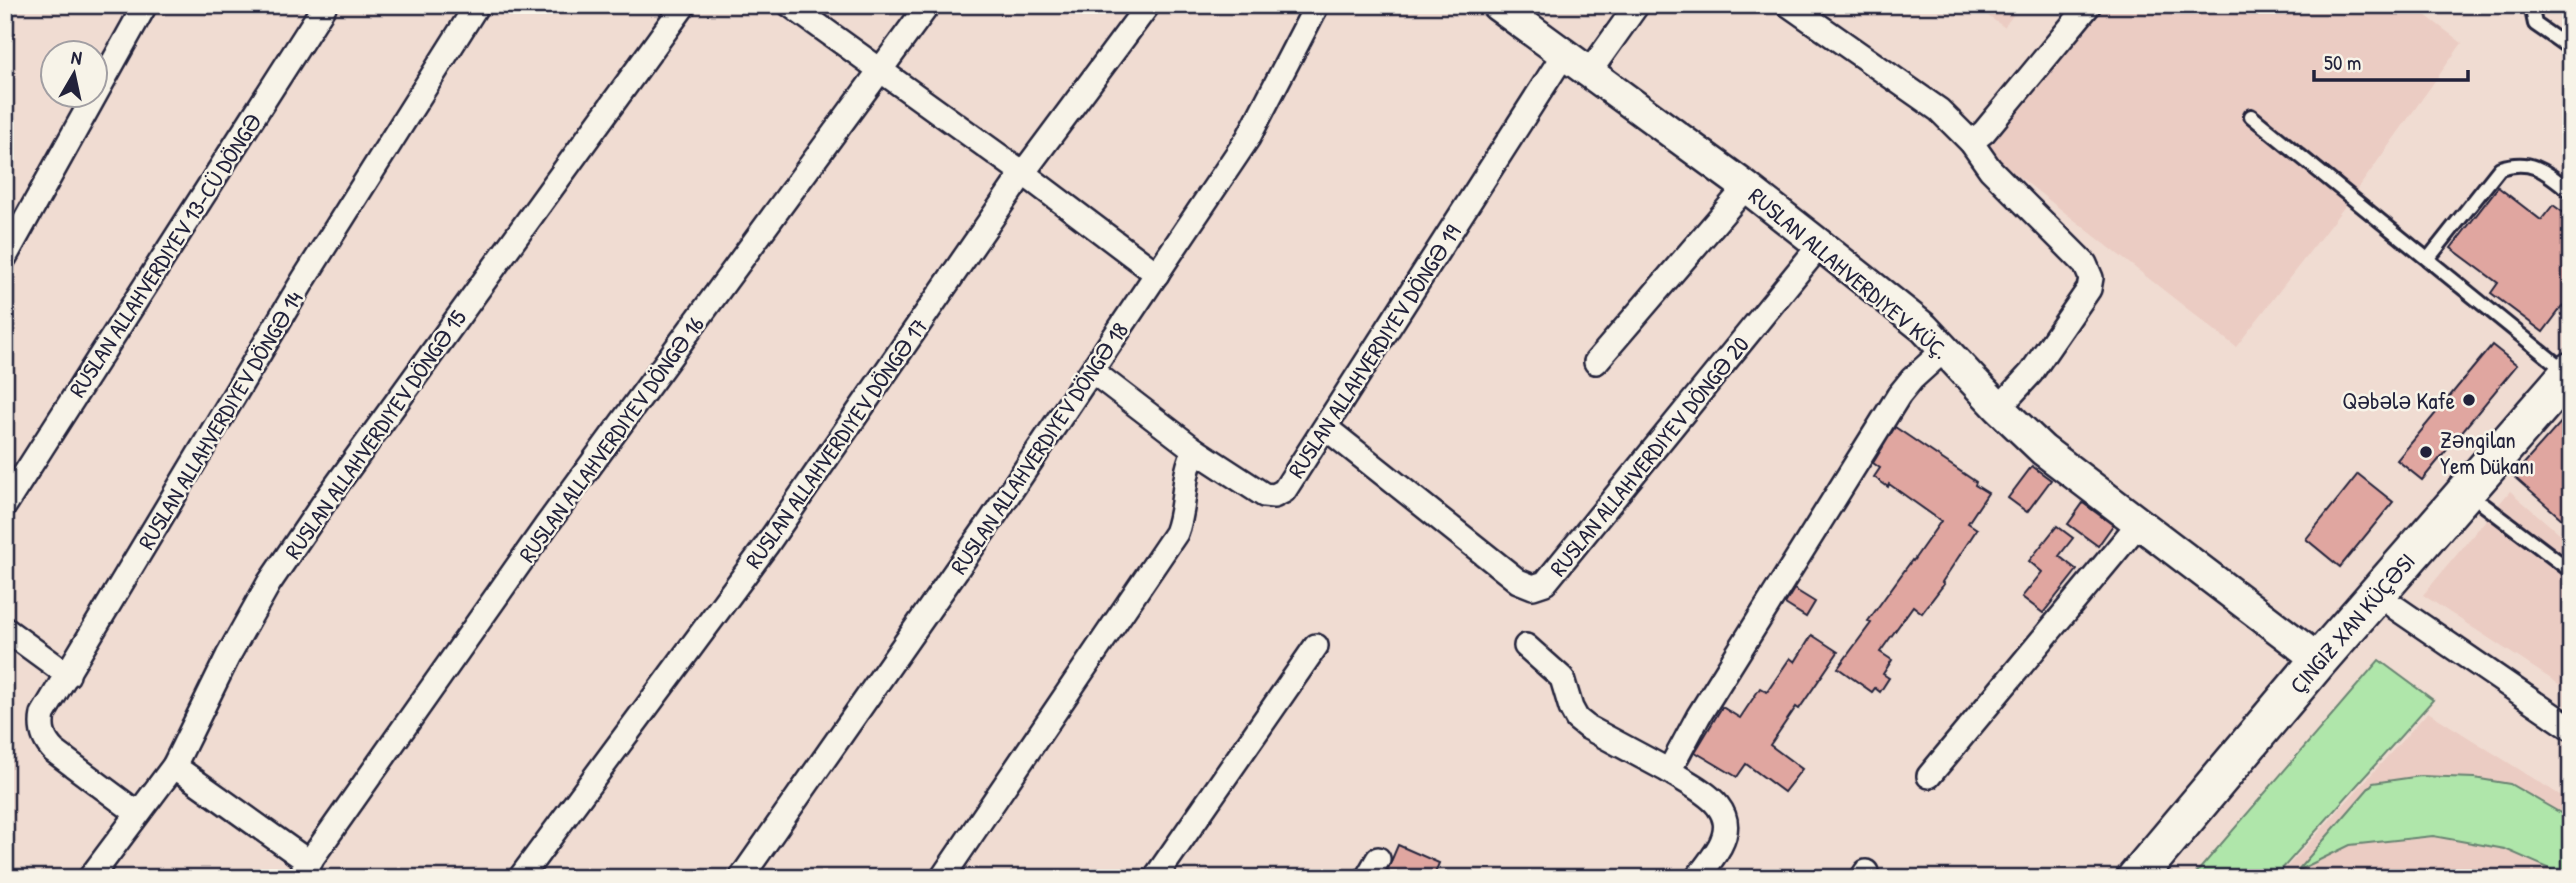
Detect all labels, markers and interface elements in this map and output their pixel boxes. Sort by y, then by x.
north arrow [38,38,108,108]
scale bar [2314,38,2468,82]
text: N [70,44,84,71]
text: 50 m [2324,48,2361,77]
street label: RUSLAN ALLAHVERDIYEV 13-CÜ DÖNGƏ [61,107,269,403]
street label: RUSLAN ALLAHVERDIYEV KÜÇ. [1743,180,1955,366]
street label: RUSLAN ALLAHVERDIYEV DÖNGƏ 19 [1280,218,1468,484]
street label: RUSLAN ALLAHVERDIYEV DÖNGƏ 14 [130,285,310,555]
street label: RUSLAN ALLAHVERDIYEV DÖNGƏ 15 [277,303,473,565]
street label: RUSLAN ALLAHVERDIYEV DÖNGƏ 16 [511,310,711,568]
street label: RUSLAN ALLAHVERDIYEV DÖNGƏ 17 [738,312,934,574]
street label: RUSLAN ALLAHVERDIYEV DÖNGƏ 18 [943,316,1135,580]
street label: RUSLAN ALLAHVERDIYEV DÖNGƏ 20 [1542,330,1756,582]
place label: Qəbələ Kafe [2342,385,2455,416]
marker: Qəbələ Kafe [2461,392,2477,408]
place label: Zəngilan Yem Dükanı [2440,424,2534,481]
marker: Zəngilan Yem Dükanı [2418,444,2434,460]
street label: ÇINGIZ XAN KÜÇƏSI [2282,546,2422,700]

